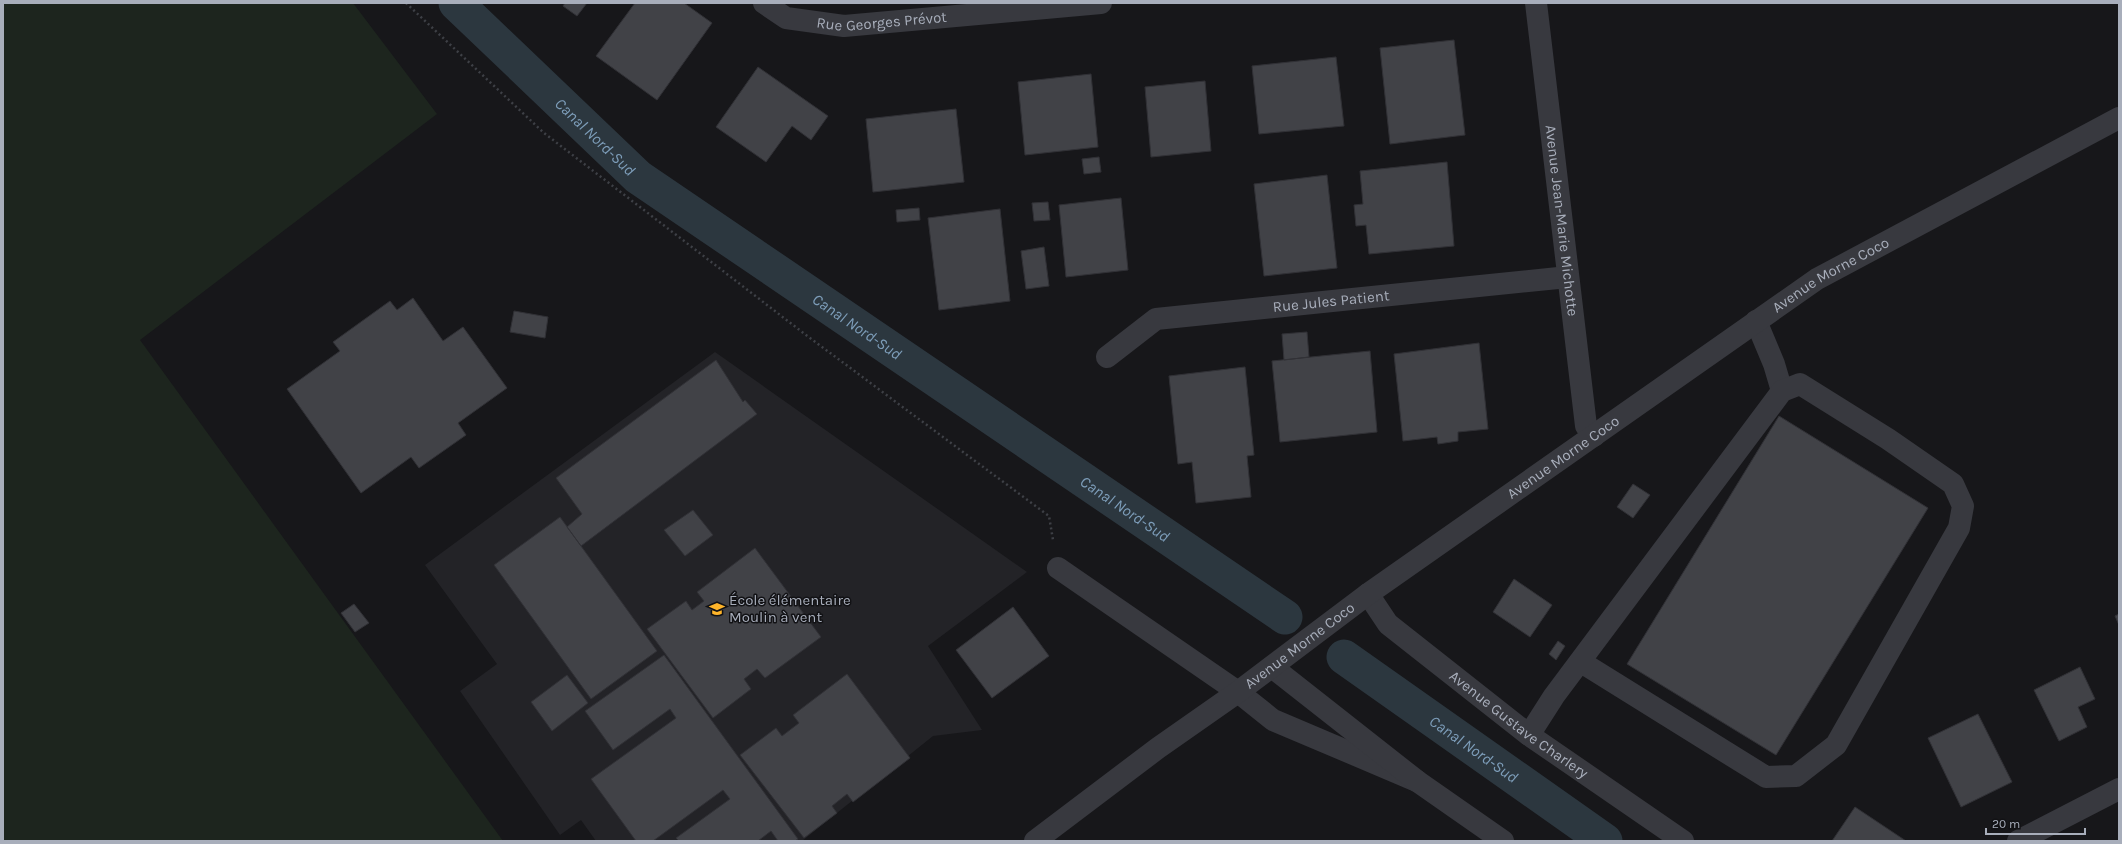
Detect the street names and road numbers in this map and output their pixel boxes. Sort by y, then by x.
street label: Rue Georges Prévot [815,8,948,35]
street label: Avenue Jean-Marie Michotte [1541,124,1582,317]
street label: Avenue Morne Coco [1769,233,1892,317]
street label: Rue Jules Patient [1272,286,1391,316]
street label: Avenue Morne Coco [1504,412,1623,503]
street label: Avenue Morne Coco [1241,598,1358,693]
street label: Avenue Gustave Charlery [1446,667,1592,782]

